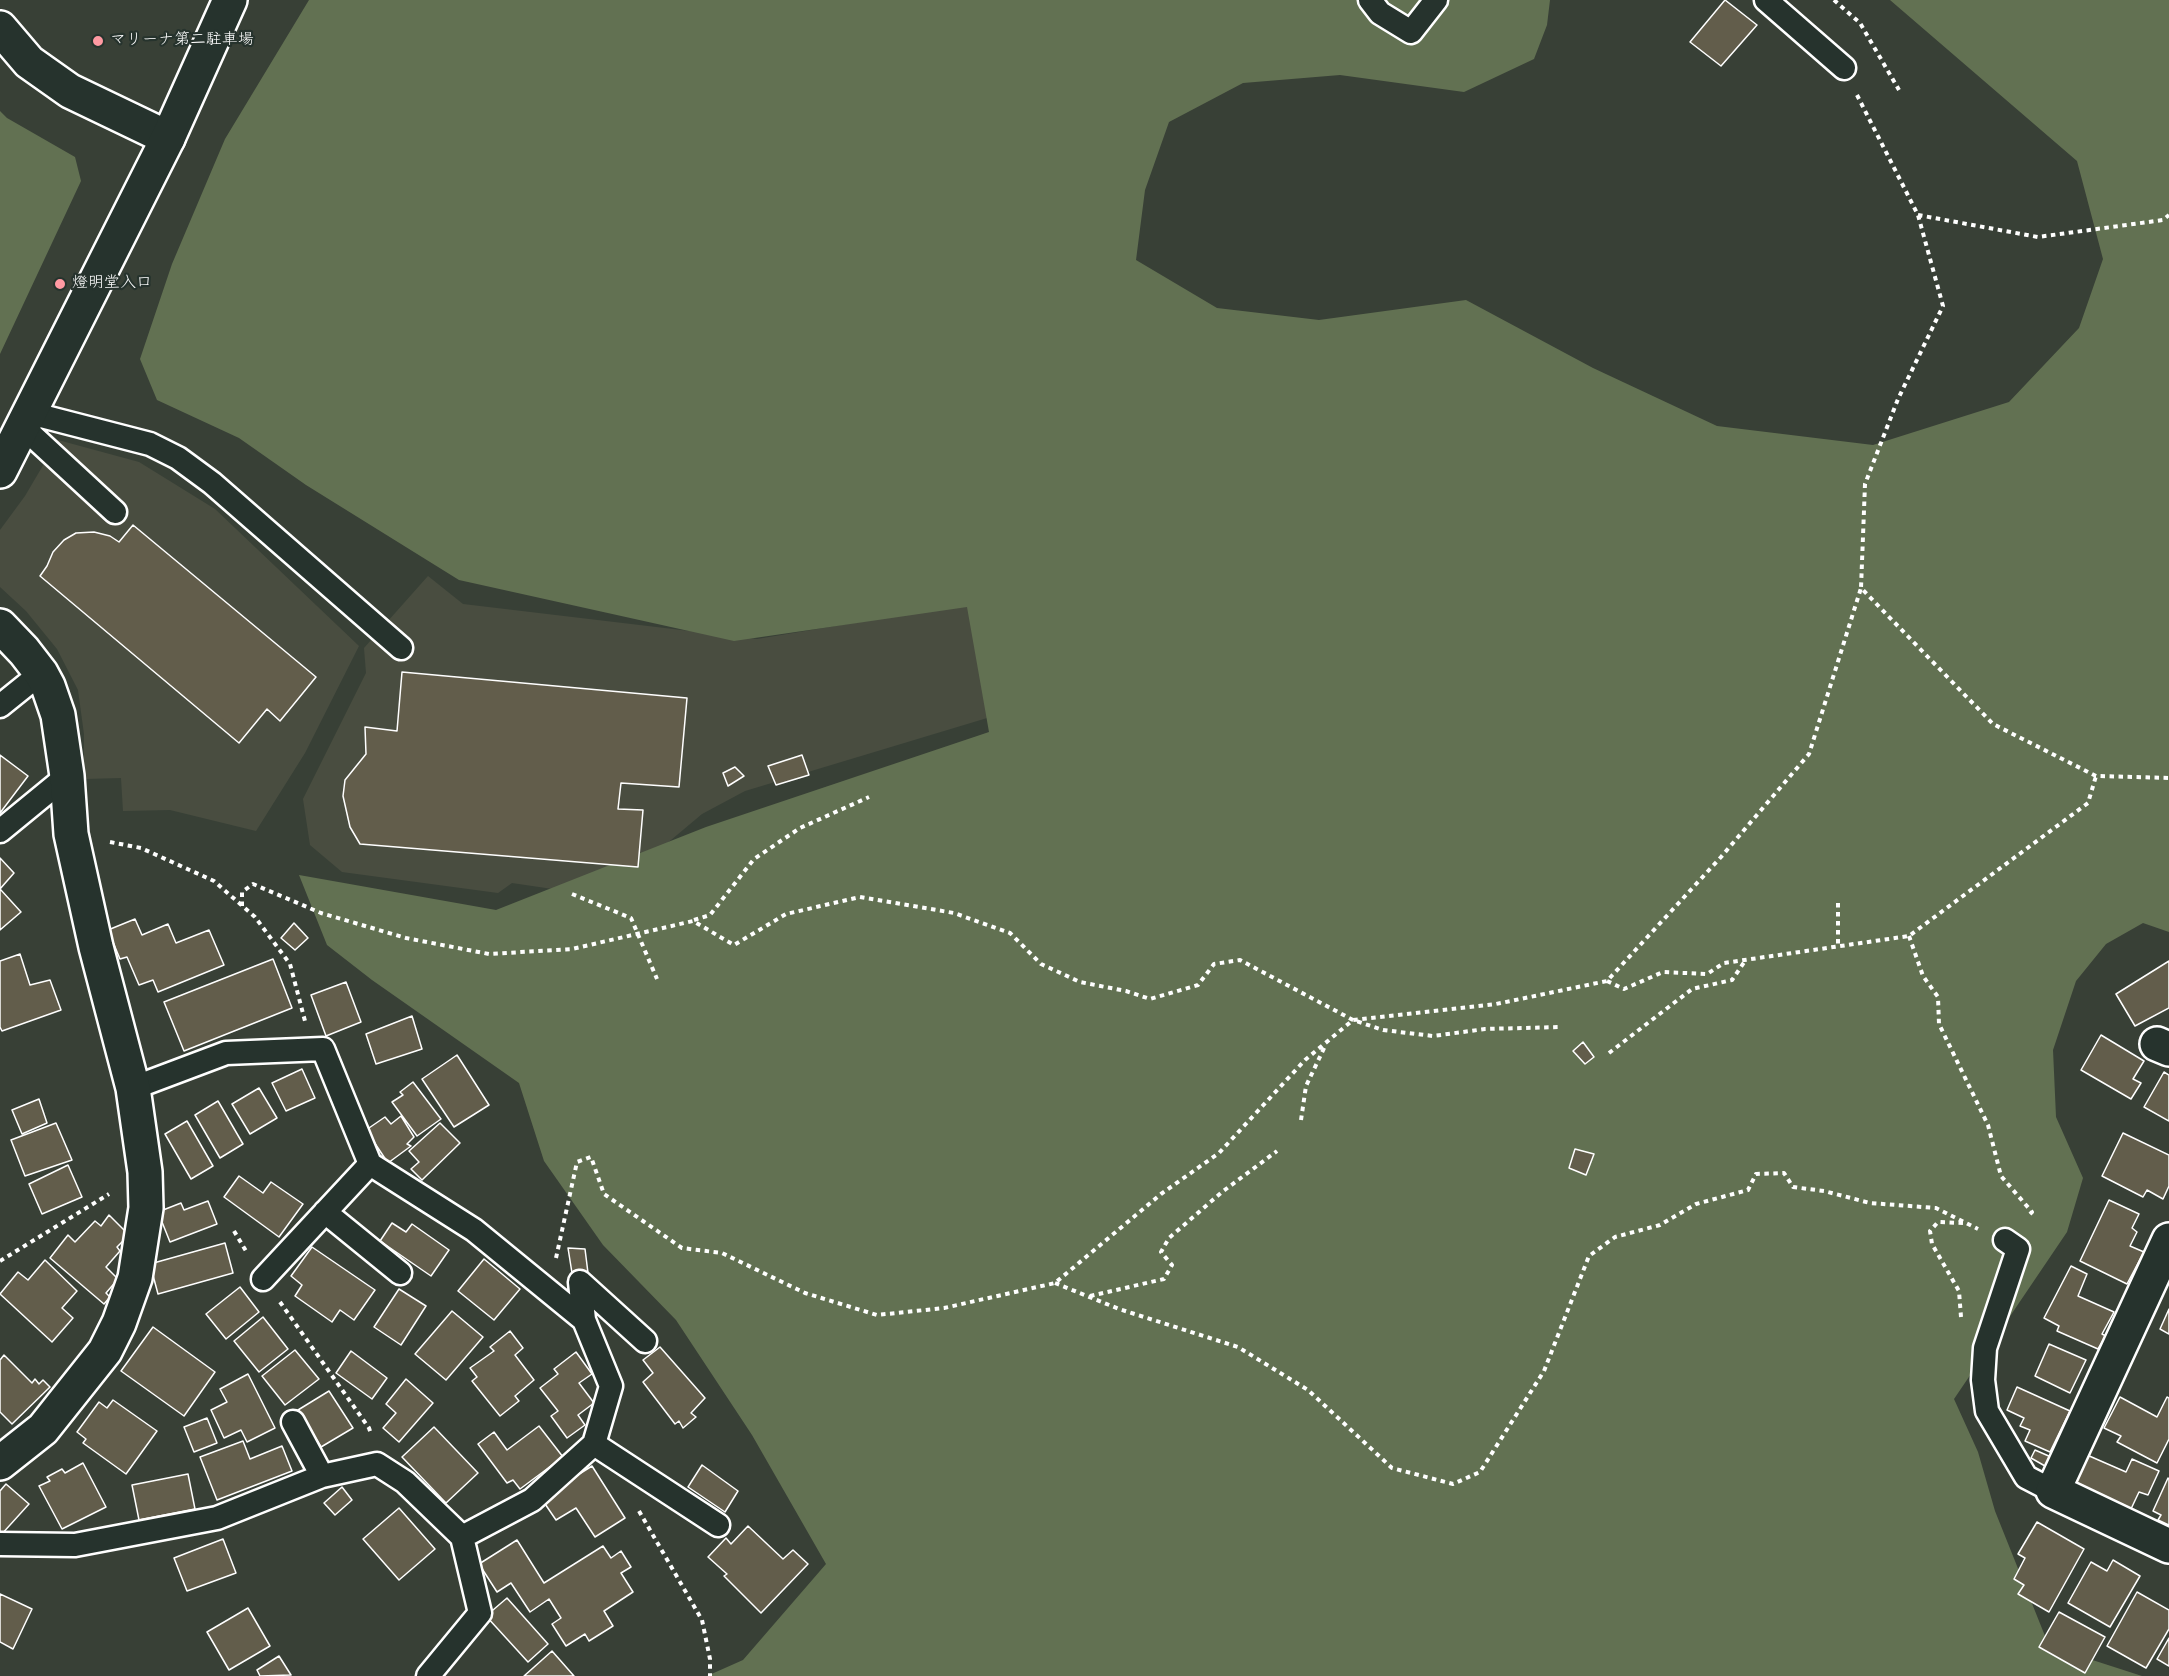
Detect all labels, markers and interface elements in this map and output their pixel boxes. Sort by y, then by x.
place label: マリーナ第二駐車場 [110,31,254,51]
marker: マリーナ第二駐車場 [91,34,105,48]
place label: 燈明堂入口 [72,274,152,294]
marker: 燈明堂入口 [53,277,67,291]

